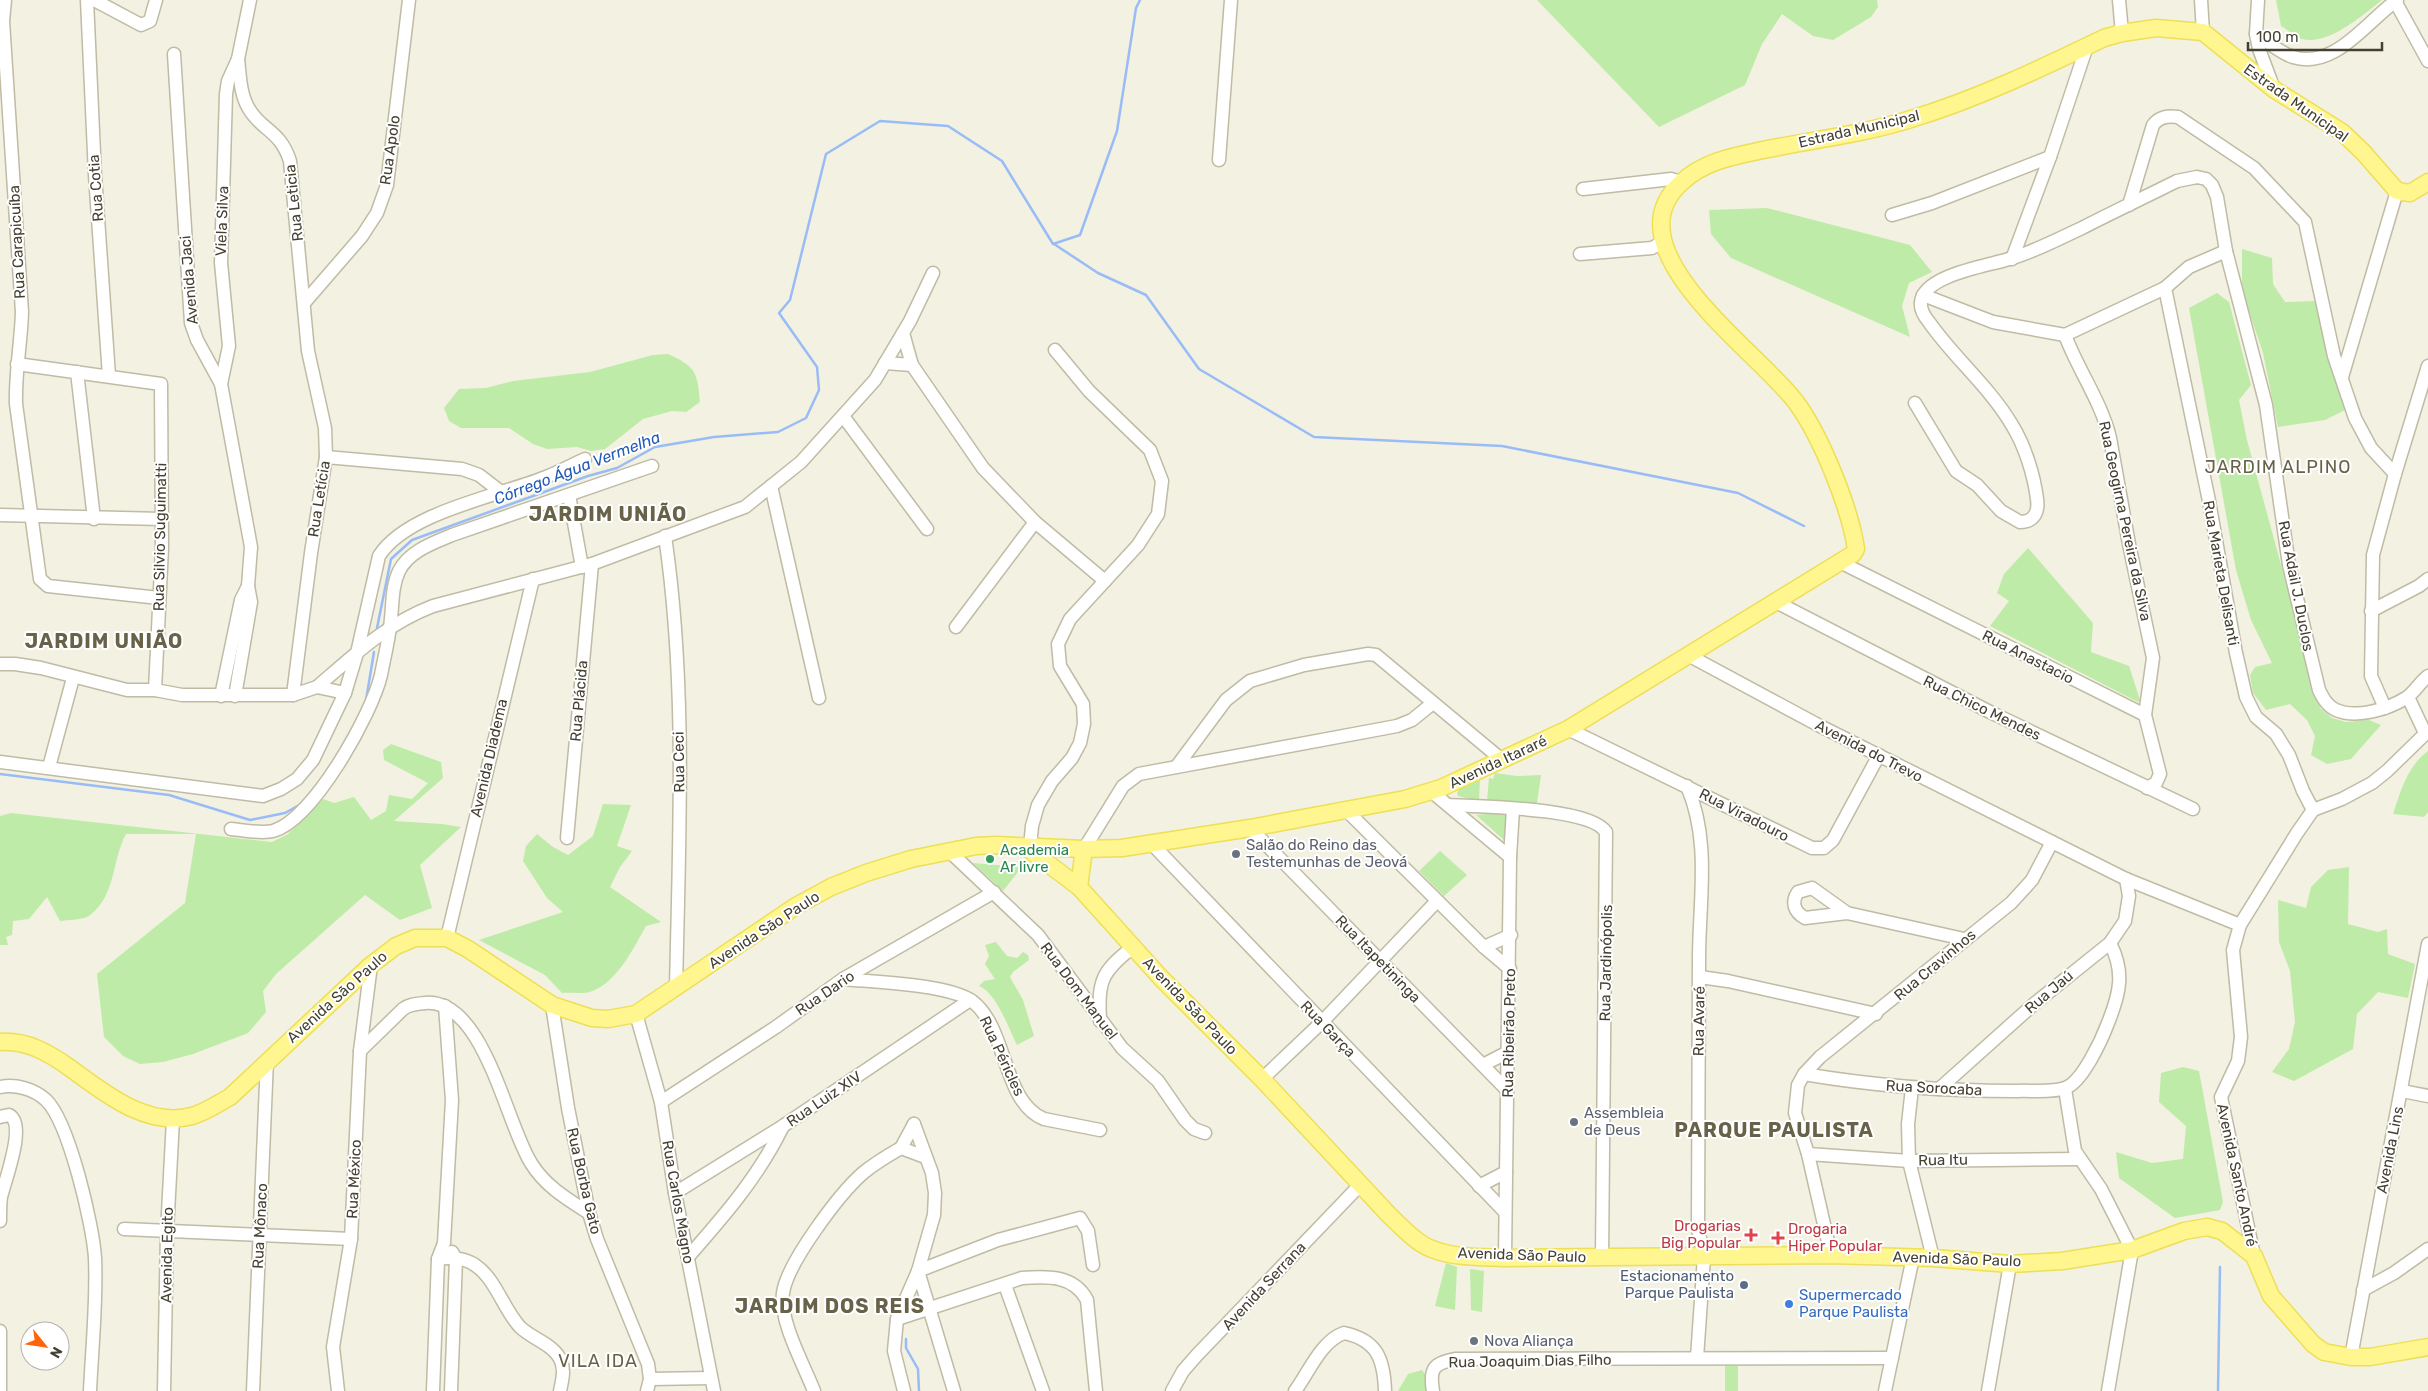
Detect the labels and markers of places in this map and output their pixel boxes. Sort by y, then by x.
place label: Salão do Reino das Testemunhas de Jeová [1246,836,1407,871]
place label: Academia Ar livre [1000,841,1069,876]
marker: Salão do Reino das Testemunhas de Jeová [1230,848,1242,860]
marker: Academia Ar livre [984,853,996,865]
place label: Assembleia de Deus [1584,1104,1664,1139]
marker: Assembleia de Deus [1568,1116,1580,1128]
place label: Drogarias Big Popular [1661,1217,1741,1252]
place label: Drogaria Hiper Popular [1788,1220,1883,1255]
marker: Drogarias Big Popular [1745,1229,1757,1241]
marker: Drogaria Hiper Popular [1772,1232,1784,1244]
place label: Estacionamento Parque Paulista [1620,1267,1734,1302]
marker: Estacionamento Parque Paulista [1738,1279,1750,1291]
place label: Supermercado Parque Paulista [1799,1286,1908,1321]
marker: Supermercado Parque Paulista [1783,1298,1795,1310]
place label: Nova Aliança [1484,1332,1574,1350]
marker: Nova Aliança [1468,1335,1480,1347]

